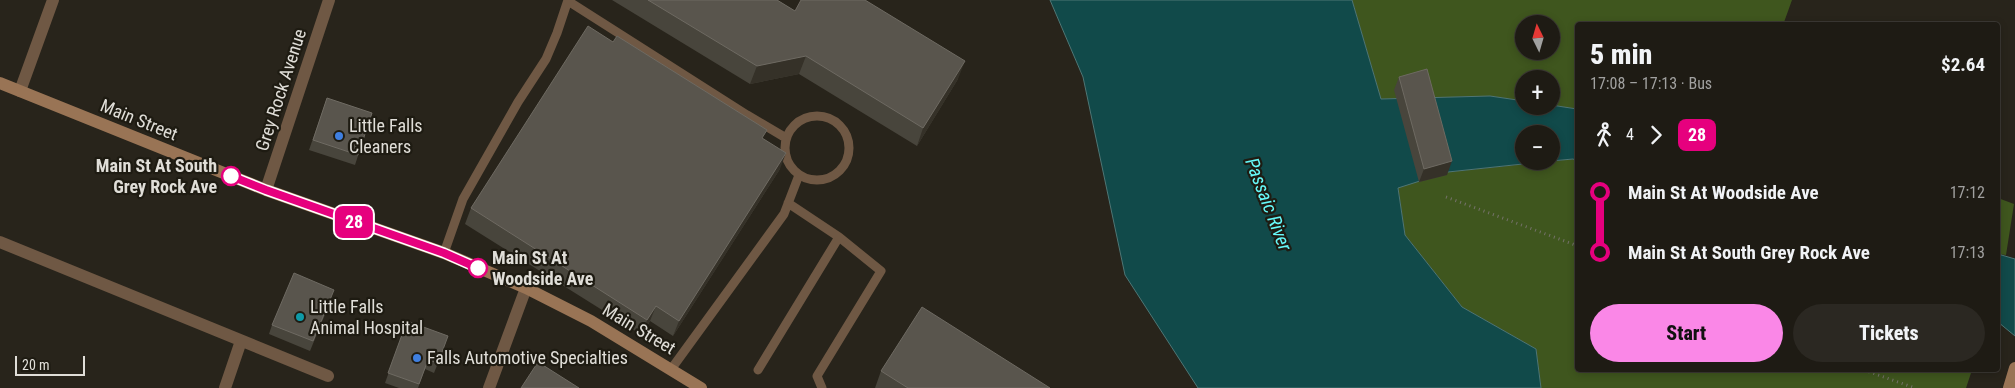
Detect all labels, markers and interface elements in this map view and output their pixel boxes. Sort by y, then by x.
north arrow [1515,15,1560,60]
map controls [1515,15,1560,170]
street label: Grey Rock Avenue [251,26,310,153]
text: 5 min [1590,38,1652,71]
text: $2.64 [1941,53,1985,76]
button: + [1515,70,1560,115]
text: 17:08 – 17:13 · Bus [1590,74,1712,93]
street label: Main Street [98,95,181,145]
place label: Little Falls Cleaners [349,115,423,157]
icon: walk [1590,121,1618,149]
icon: forward [1642,121,1670,149]
text: 28 [1688,124,1706,145]
button: − [1515,125,1560,170]
text: 4 [1626,125,1634,144]
marker: Little Falls Cleaners [333,130,345,142]
water label: Passaic River [1240,154,1297,254]
place label: Main St At South Grey Rock Ave [96,155,217,197]
marker: Main St At South Grey Rock Ave [221,166,241,186]
text: Main St At Woodside Ave [1628,181,1819,204]
text: 17:12 [1950,183,1985,202]
line badge: 28 [332,206,376,238]
text: 28 [345,211,363,232]
text: Main St At South Grey Rock Ave [1628,241,1870,264]
text: 17:13 [1950,243,1985,262]
place label: Main St At Woodside Ave [492,247,594,289]
marker: Main St At Woodside Ave [468,258,488,278]
place label: Little Falls Animal Hospital [310,296,423,338]
street label: Main Street [599,299,680,359]
button: Start [1590,304,1783,362]
button: Tickets [1793,304,1985,362]
marker: Little Falls Animal Hospital [294,311,306,323]
place label: Falls Automotive Specialties [427,347,628,368]
marker: Falls Automotive Specialties [411,352,423,364]
scale bar [15,353,85,376]
text: 20 m [22,357,50,373]

